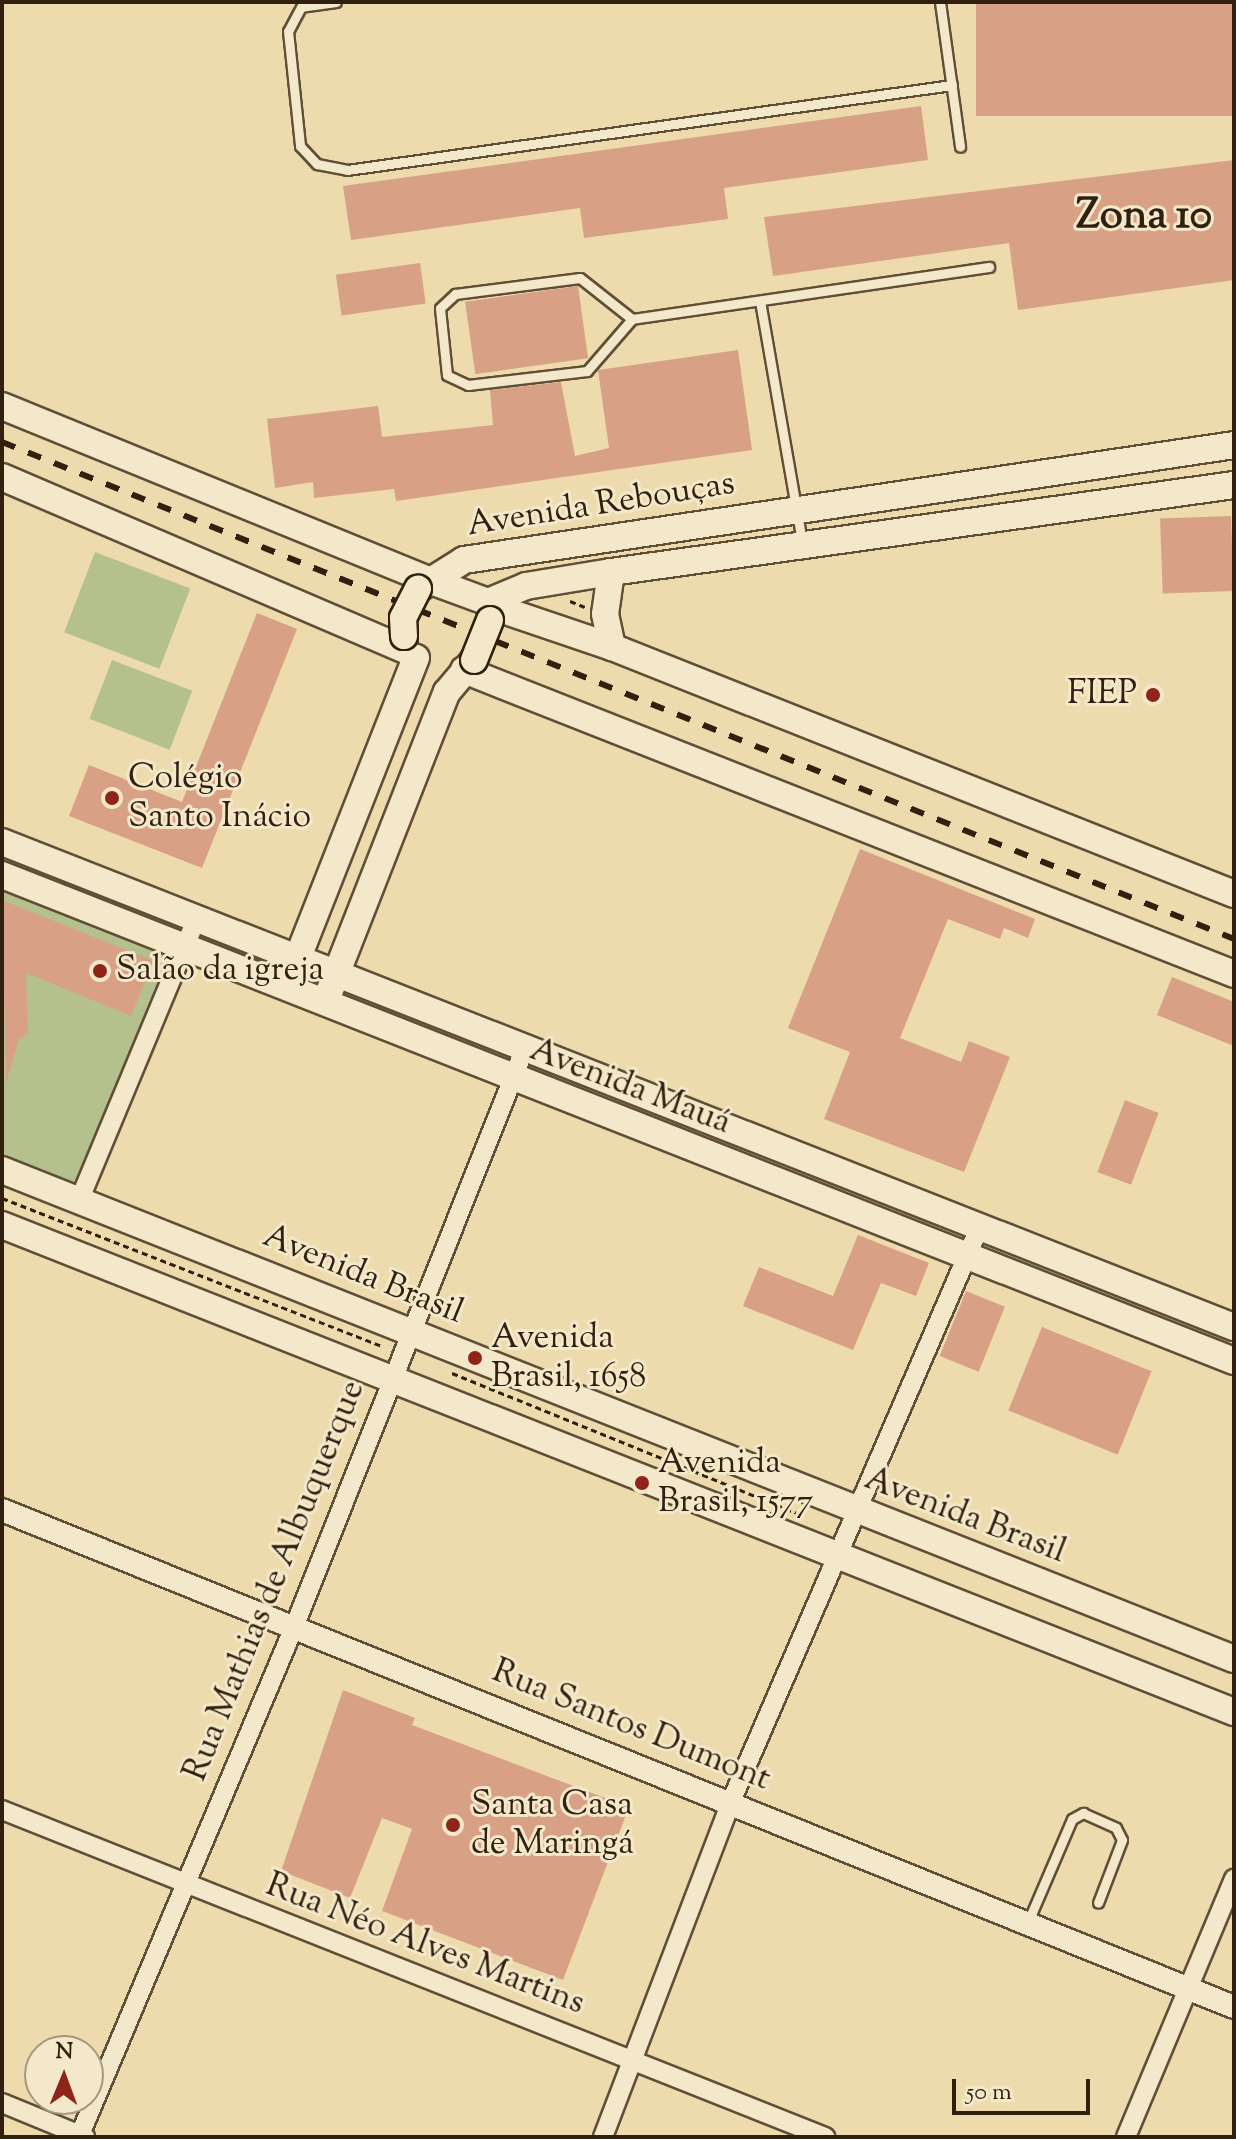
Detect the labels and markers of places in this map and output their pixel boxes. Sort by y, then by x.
place label: FIEP [1067,675,1137,715]
marker: FIEP [1144,686,1162,704]
place label: Colégio Santo Inácio [128,758,311,838]
marker: Colégio Santo Inácio [103,789,121,807]
place label: Salão da igreja [116,951,324,991]
marker: Salão da igreja [91,962,109,980]
place label: Avenida Brasil, 1658 [491,1318,646,1398]
marker: Avenida Brasil, 1658 [466,1349,484,1367]
place label: Avenida Brasil, 1577 [658,1443,813,1522]
marker: Avenida Brasil, 1577 [633,1474,651,1492]
place label: Santa Casa de Maringá [471,1785,634,1864]
marker: Santa Casa de Maringá [442,1814,464,1836]

